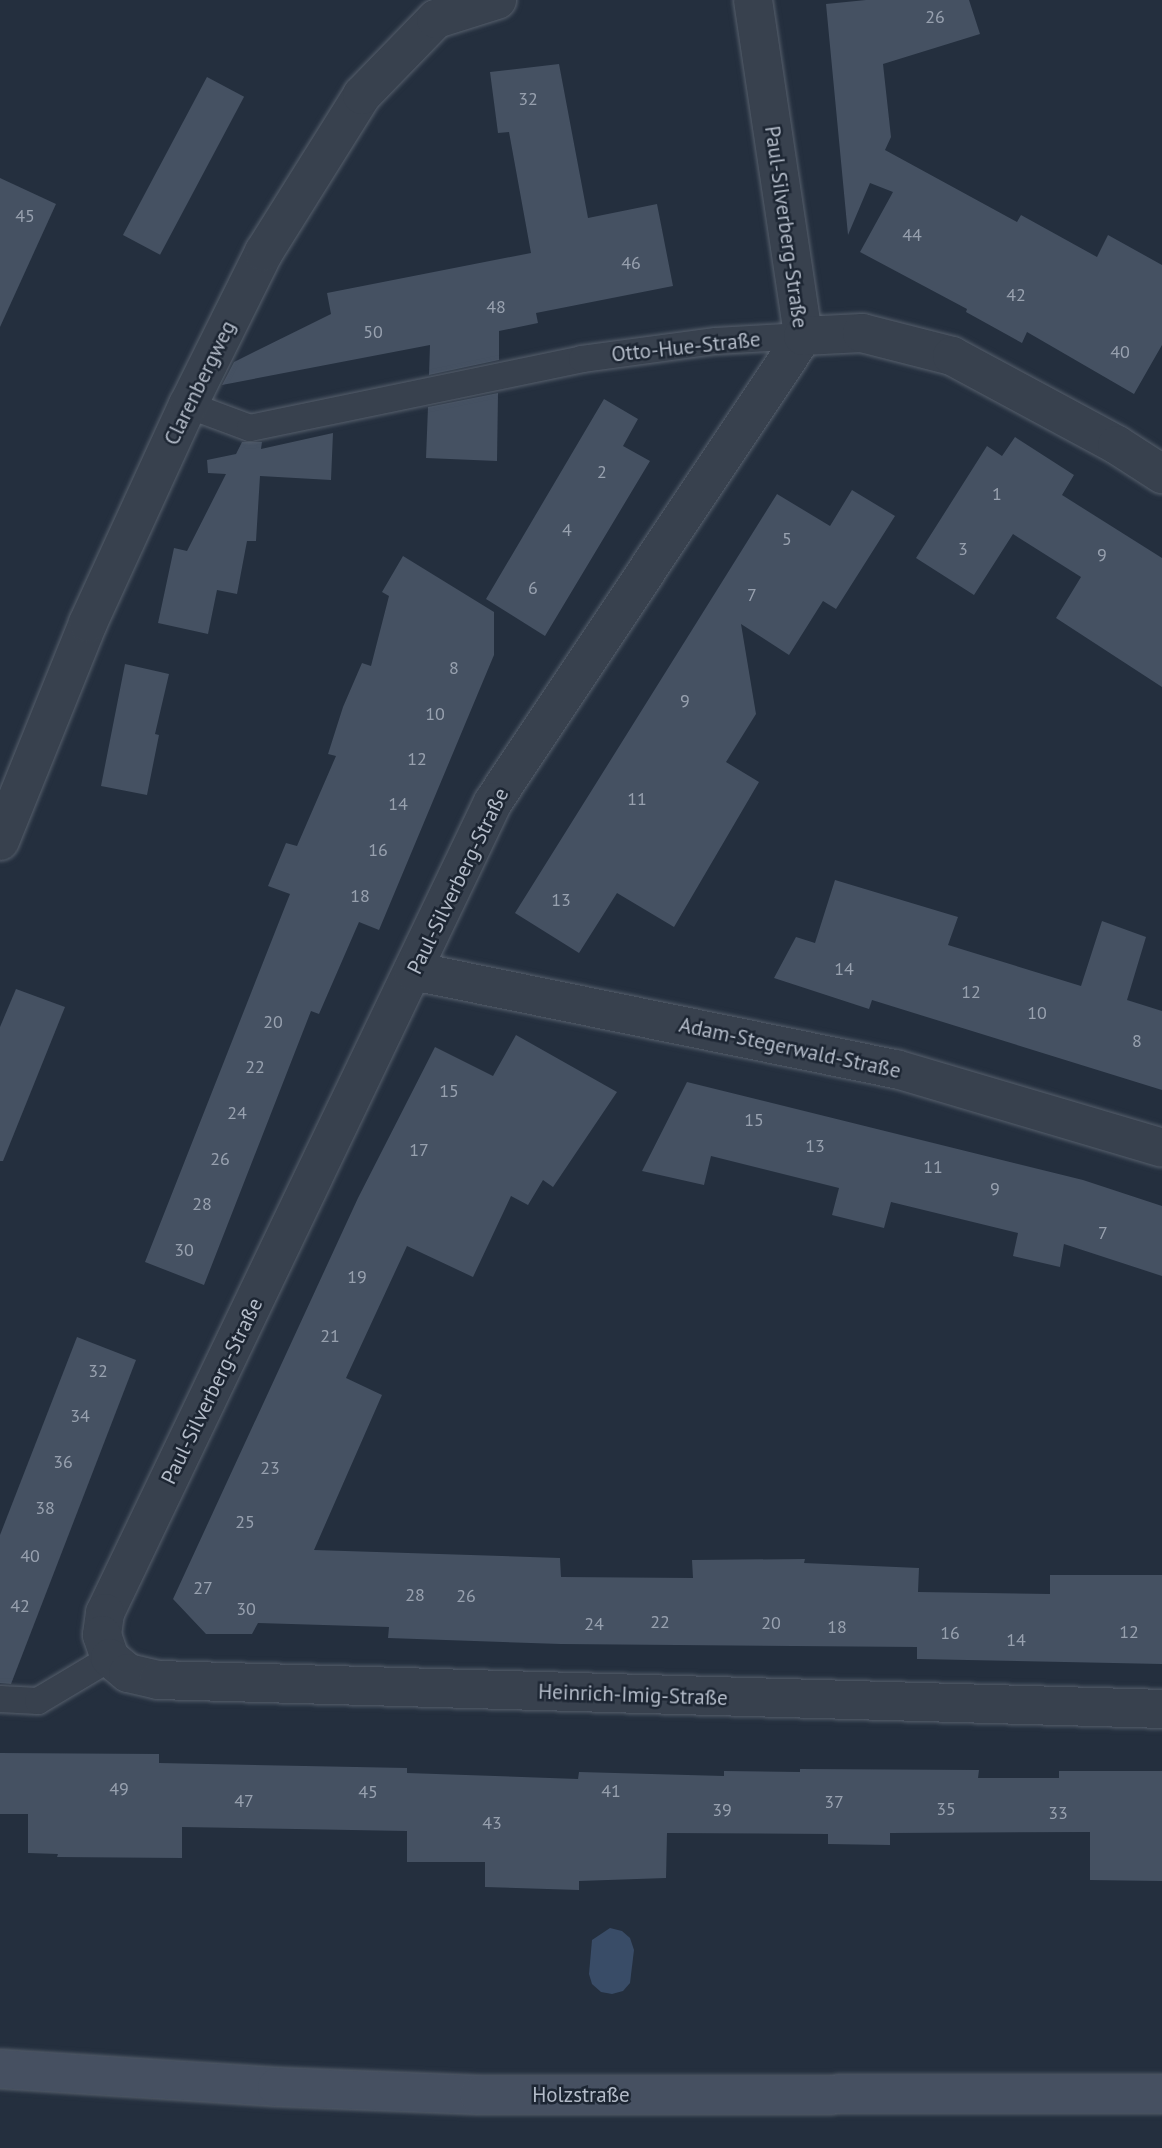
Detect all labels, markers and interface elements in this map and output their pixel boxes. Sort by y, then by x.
house number: 26 [925,6,945,28]
house number: 32 [518,88,538,110]
street label: Paul-Silverberg-Straße [759,124,813,330]
house number: 45 [15,205,35,227]
house number: 44 [902,224,922,246]
house number: 46 [621,252,641,274]
house number: 42 [1006,284,1026,306]
house number: 48 [486,296,506,318]
street label: Clarenbergweg [159,317,241,449]
house number: 50 [363,321,383,343]
street label: Otto-Hue-Straße [610,327,762,367]
house number: 40 [1110,341,1130,363]
house number: 2 [597,461,607,483]
house number: 1 [992,483,1002,505]
house number: 4 [562,519,572,541]
house number: 5 [782,528,792,550]
house number: 3 [958,538,968,560]
house number: 9 [1097,544,1107,566]
house number: 6 [528,577,538,599]
house number: 7 [747,584,757,606]
house number: 8 [449,657,459,679]
house number: 9 [680,690,690,712]
house number: 10 [425,703,445,725]
house number: 12 [407,748,427,770]
street label: Paul-Silverberg-Straße [402,784,514,978]
house number: 11 [627,788,647,810]
house number: 14 [388,793,408,815]
house number: 16 [368,839,388,861]
house number: 18 [350,885,370,907]
house number: 13 [551,889,571,911]
house number: 14 [834,958,854,980]
house number: 12 [961,981,981,1003]
house number: 10 [1027,1002,1047,1024]
house number: 20 [263,1011,283,1033]
street label: Adam-Stegerwald-Straße [677,1012,903,1084]
house number: 8 [1132,1030,1142,1052]
house number: 22 [245,1056,265,1078]
house number: 15 [439,1080,459,1102]
house number: 24 [227,1102,247,1124]
house number: 15 [744,1109,764,1131]
house number: 13 [805,1135,825,1157]
house number: 17 [409,1139,429,1161]
house number: 26 [210,1148,230,1170]
house number: 11 [923,1156,943,1178]
house number: 9 [990,1178,1000,1200]
house number: 28 [192,1193,212,1215]
house number: 7 [1098,1222,1108,1244]
house number: 30 [174,1239,194,1261]
house number: 19 [347,1266,367,1288]
street label: Paul-Silverberg-Straße [156,1294,268,1488]
house number: 21 [320,1325,340,1347]
house number: 32 [88,1360,108,1382]
house number: 34 [70,1405,90,1427]
house number: 36 [53,1451,73,1473]
house number: 23 [260,1457,280,1479]
house number: 38 [35,1497,55,1519]
house number: 25 [235,1511,255,1533]
house number: 40 [20,1545,40,1567]
house number: 27 [193,1577,213,1599]
house number: 28 [405,1584,425,1606]
house number: 26 [456,1585,476,1607]
house number: 42 [10,1595,30,1617]
house number: 30 [236,1598,256,1620]
house number: 22 [650,1611,670,1633]
house number: 20 [761,1612,781,1634]
house number: 24 [584,1613,604,1635]
house number: 18 [827,1616,847,1638]
house number: 12 [1119,1621,1139,1643]
house number: 16 [940,1622,960,1644]
house number: 14 [1006,1629,1026,1651]
street label: Heinrich-Imig-Straße [538,1679,728,1711]
house number: 49 [109,1778,129,1800]
house number: 41 [601,1780,621,1802]
house number: 45 [358,1781,378,1803]
house number: 47 [234,1790,254,1812]
house number: 37 [824,1791,844,1813]
house number: 35 [936,1798,956,1820]
house number: 39 [712,1799,732,1821]
house number: 33 [1048,1802,1068,1824]
house number: 43 [482,1812,502,1834]
street label: Holzstraße [532,2082,630,2108]

